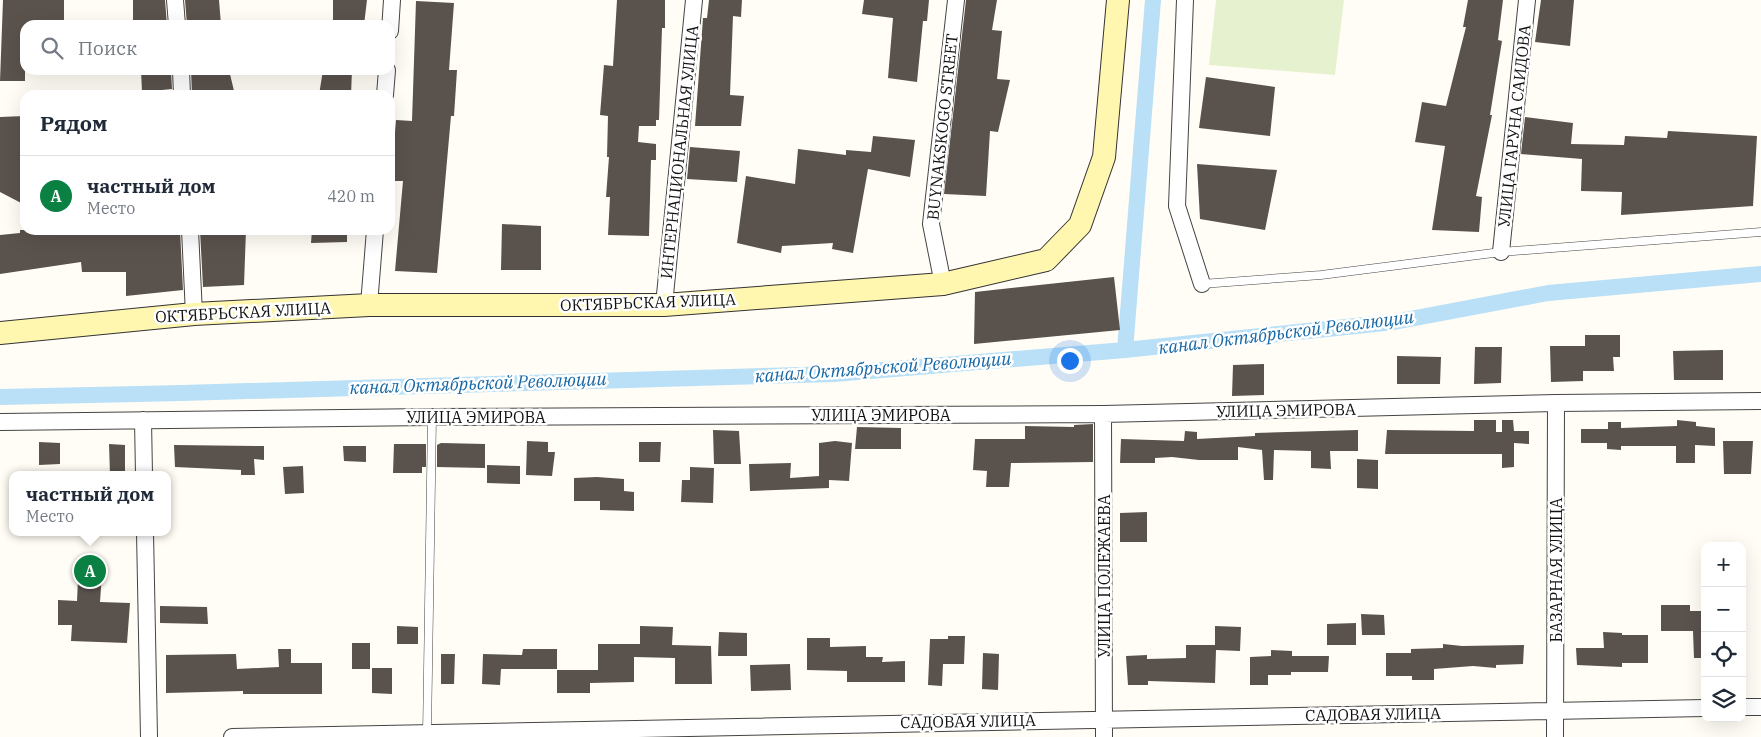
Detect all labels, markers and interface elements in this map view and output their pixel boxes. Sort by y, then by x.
search box [20,20,395,75]
street label: ИНТЕРНАЦИОНАЛЬНАЯ УЛИЦА [656,24,702,280]
street label: УЛИЦА ГАРУНА САИДОВА [1493,24,1535,228]
street label: BUYNAKSKOGO STREET [922,33,962,221]
icon: search [38,34,66,62]
text: Поиск [78,36,137,60]
text: Рядом [40,109,108,137]
text: частный дом [87,174,215,198]
text: A [50,186,62,206]
text: 420 m [327,186,375,206]
text: Место [87,198,135,218]
street label: ОКТЯБРЬСКАЯ УЛИЦА [560,289,736,315]
street label: ОКТЯБРЬСКАЯ УЛИЦА [155,297,331,327]
water label: канал Октябрьской Революции [1157,305,1416,359]
water label: канал Октябрьской Революции [754,347,1013,387]
your location [1057,348,1083,374]
water label: канал Октябрьской Революции [349,367,608,399]
street label: УЛИЦА ЭМИРОВА [1216,399,1356,421]
street label: УЛИЦА ЭМИРОВА [811,405,951,425]
street label: УЛИЦА ЭМИРОВА [406,407,546,427]
popup [9,471,171,536]
text: частный дом [26,482,154,506]
street label: УЛИЦА ПОЛЕЖАЕВА [1094,494,1114,658]
street label: БАЗАРНАЯ УЛИЦА [1546,497,1566,643]
text: Место [26,506,74,526]
map controls [1701,542,1746,722]
button: + [1701,542,1746,587]
pin: A [74,552,106,590]
button: − [1701,587,1746,632]
button: locate [1701,632,1746,677]
button: layers [1701,677,1746,722]
street label: САДОВАЯ УЛИЦА [1305,703,1441,725]
street label: САДОВАЯ УЛИЦА [900,710,1036,732]

